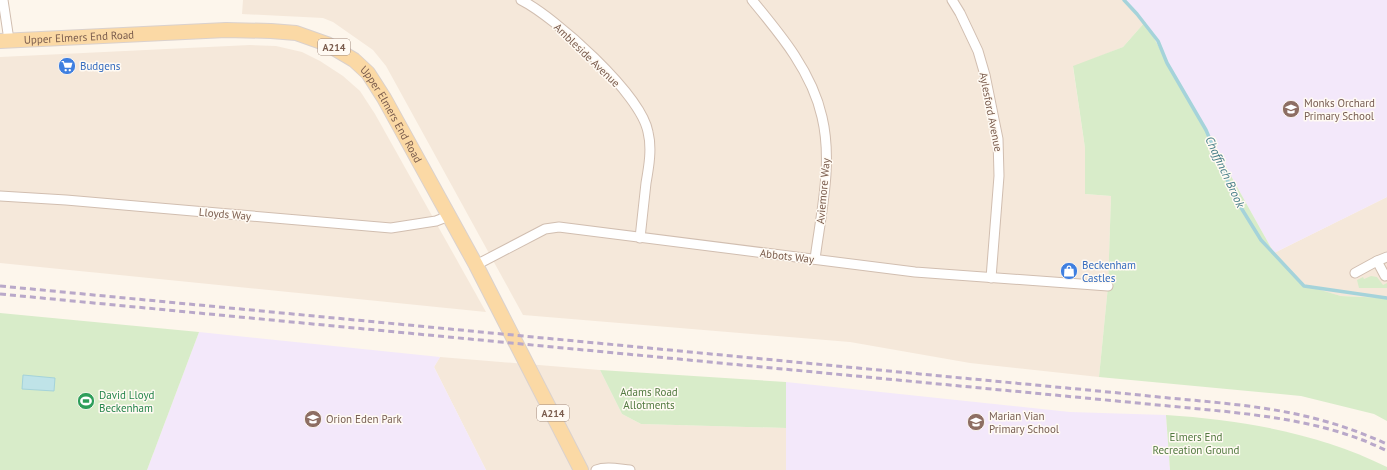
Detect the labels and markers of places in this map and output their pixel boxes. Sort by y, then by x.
supermarket icon: Budgens [57,56,77,76]
place label: Budgens [80,59,121,73]
place label: Monks Orchard Primary School [1304,96,1375,123]
school or university icon: Monks Orchard Primary School [1281,99,1301,119]
place label: Beckenham Castles [1082,258,1136,285]
shop icon: Beckenham Castles [1059,261,1079,281]
place label: David Lloyd Beckenham [99,388,155,415]
sports icon: David Lloyd Beckenham [76,391,96,411]
school or university icon: Orion Eden Park [303,409,323,429]
place label: Marian Vian Primary School [989,409,1060,436]
place label: Orion Eden Park [326,412,402,426]
school or university icon: Marian Vian Primary School [966,412,986,432]

